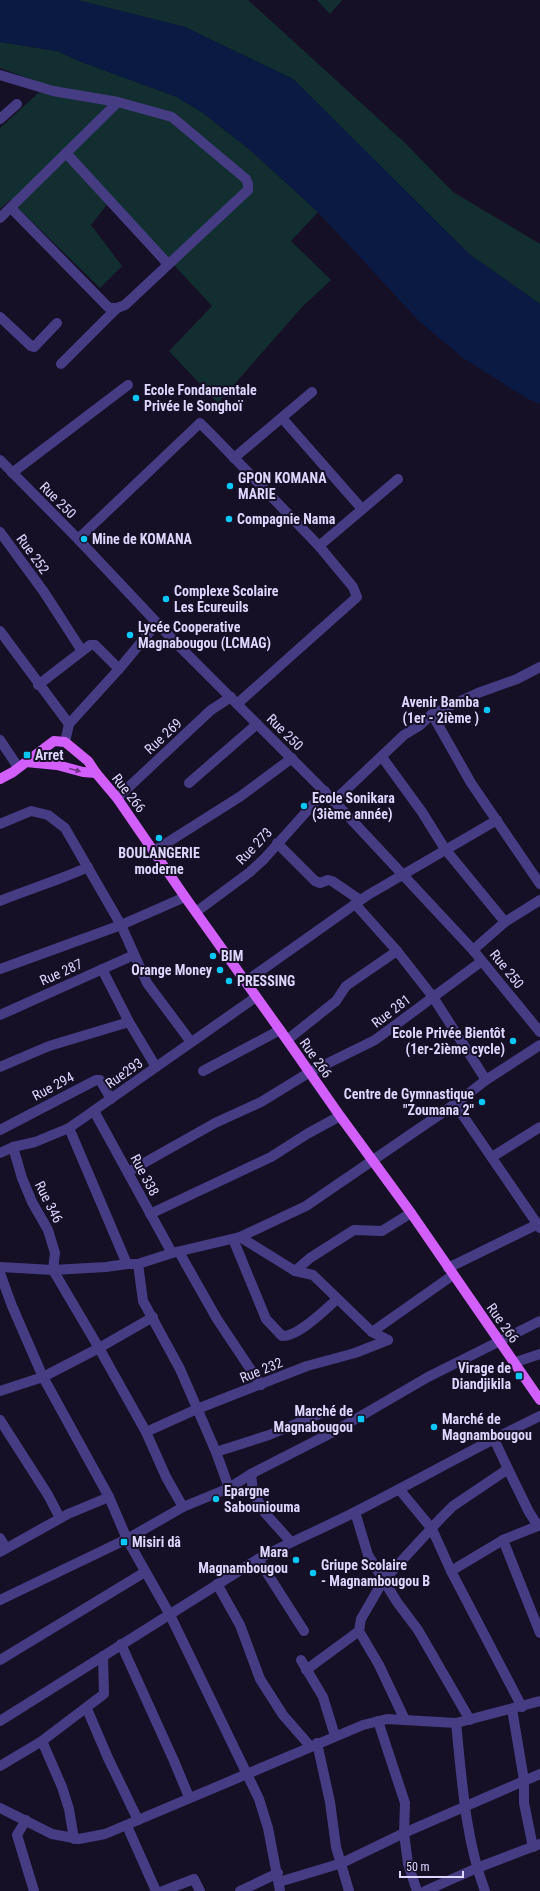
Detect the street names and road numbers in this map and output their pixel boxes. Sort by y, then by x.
street label: Rue 250 [37,479,80,522]
street label: Rue 252 [13,531,53,577]
street label: Rue 250 [264,711,307,754]
street label: Rue 269 [141,715,185,757]
street label: Rue 266 [109,770,149,816]
street label: Rue 273 [233,824,275,868]
street label: Rue 250 [487,947,527,991]
street label: Rue 287 [37,956,85,988]
street label: Rue 281 [368,991,414,1031]
street label: Rue 266 [297,1035,335,1081]
street label: Rue293 [102,1055,146,1091]
street label: Rue 294 [30,1068,77,1104]
street label: Rue 338 [127,1152,163,1199]
street label: Rue 346 [32,1178,66,1226]
street label: Rue 266 [484,1300,522,1346]
street label: Rue 232 [237,1354,285,1386]

